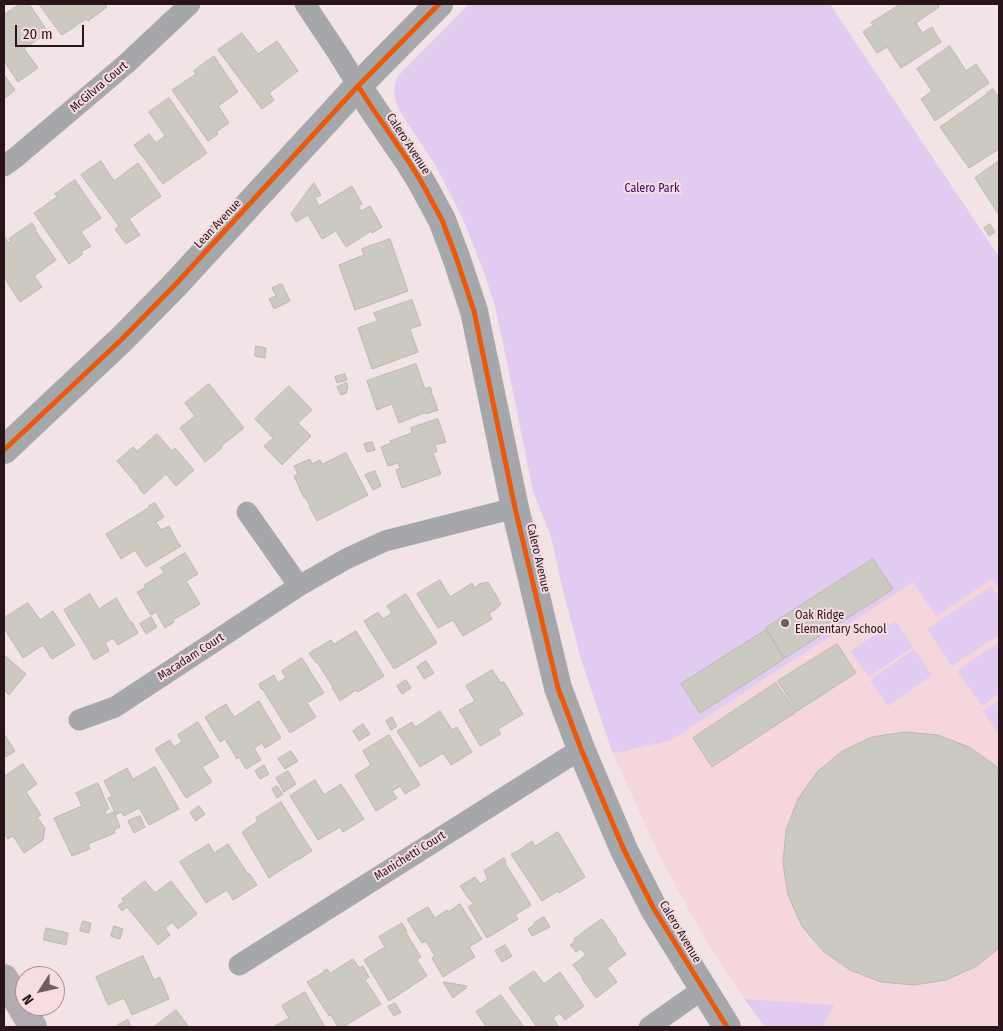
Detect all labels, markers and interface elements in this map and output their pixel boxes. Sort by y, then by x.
scale bar [18,15,86,47]
text: 20 m [23,25,53,43]
street label: McGilvra Court [67,59,131,115]
street label: Calero Avenue [383,111,433,177]
park label: Calero Park [624,182,680,196]
street label: Lean Avenue [192,196,244,252]
street label: Calero Avenue [523,522,553,594]
place label: Oak Ridge Elementary School [795,609,886,637]
marker: Oak Ridge Elementary School [779,617,791,629]
street label: Macadam Court [155,630,227,684]
street label: Manichetti Court [372,828,448,884]
street label: Calero Avenue [656,898,704,966]
north arrow [15,966,65,1016]
text: N [19,991,37,1008]

